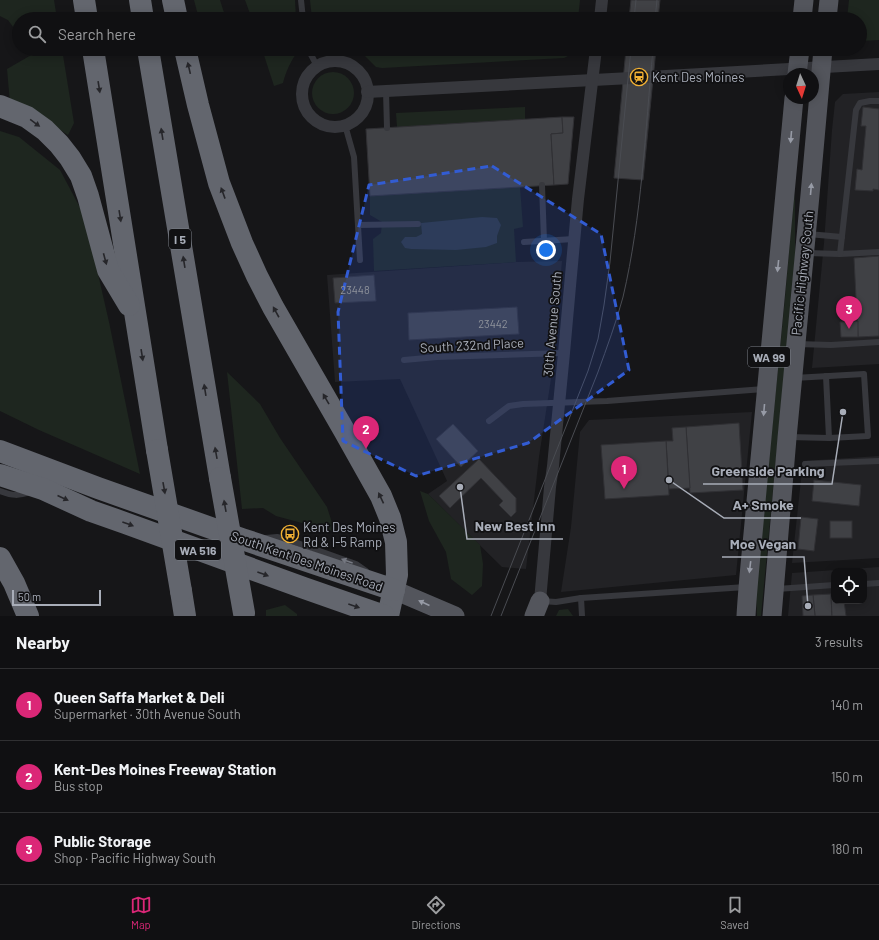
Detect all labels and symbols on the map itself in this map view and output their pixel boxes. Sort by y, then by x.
one-way arrow [186,62,192,74]
station icon: Kent Des Moines [629,67,649,87]
north arrow [783,68,819,104]
place label: Kent Des Moines [652,69,744,85]
one-way arrow [96,81,102,94]
one-way arrow [30,119,40,127]
one-way arrow [159,127,165,140]
one-way arrow [787,131,794,143]
one-way arrow [808,183,814,195]
one-way arrow [220,187,226,199]
one-way arrow [117,210,123,222]
street label: Pacific Highway South [788,210,816,336]
road number: I 5 [169,229,191,249]
your location [536,240,556,260]
one-way arrow [103,253,109,266]
one-way arrow [181,256,187,268]
one-way arrow [775,260,782,272]
street label: 30th Avenue South [539,271,565,377]
house number: 23448 [340,283,370,296]
pin: 3 [836,296,862,329]
one-way arrow [272,306,279,318]
house number: 23442 [478,317,508,330]
street label: South 232nd Place [420,334,524,356]
road number: WA 99 [748,347,790,367]
one-way arrow [139,349,145,361]
one-way arrow [202,384,208,396]
one-way arrow [322,393,329,405]
one-way arrow [761,404,768,416]
pin: 2 [353,416,379,449]
one-way arrow [213,447,219,459]
pin: 1 [611,456,637,489]
callout: Greenside Parking [703,458,832,484]
text: Greenside Parking [711,462,825,479]
one-way arrow [161,482,167,494]
one-way arrow [378,492,384,504]
callout: A+ Smoke [724,492,801,518]
one-way arrow [57,495,68,501]
text: A+ Smoke [732,496,794,513]
one-way arrow [222,500,228,512]
callout: New Best Inn [467,513,563,539]
text: New Best Inn [475,517,555,534]
place label: Kent Des Moines Rd & I-5 Ramp [303,519,395,550]
one-way arrow [122,522,134,528]
bus stop icon: Kent Des Moines Rd & I-5 Ramp [280,524,300,544]
street label: South Kent Des Moines Road [229,527,385,595]
callout: Moe Vegan [722,531,804,557]
text: Moe Vegan [730,535,796,552]
road number: WA 516 [175,540,221,560]
one-way arrow [341,558,353,564]
one-way arrow [747,561,753,573]
one-way arrow [258,571,270,577]
scale bar [12,588,101,607]
one-way arrow [419,600,430,606]
one-way arrow [349,603,361,609]

